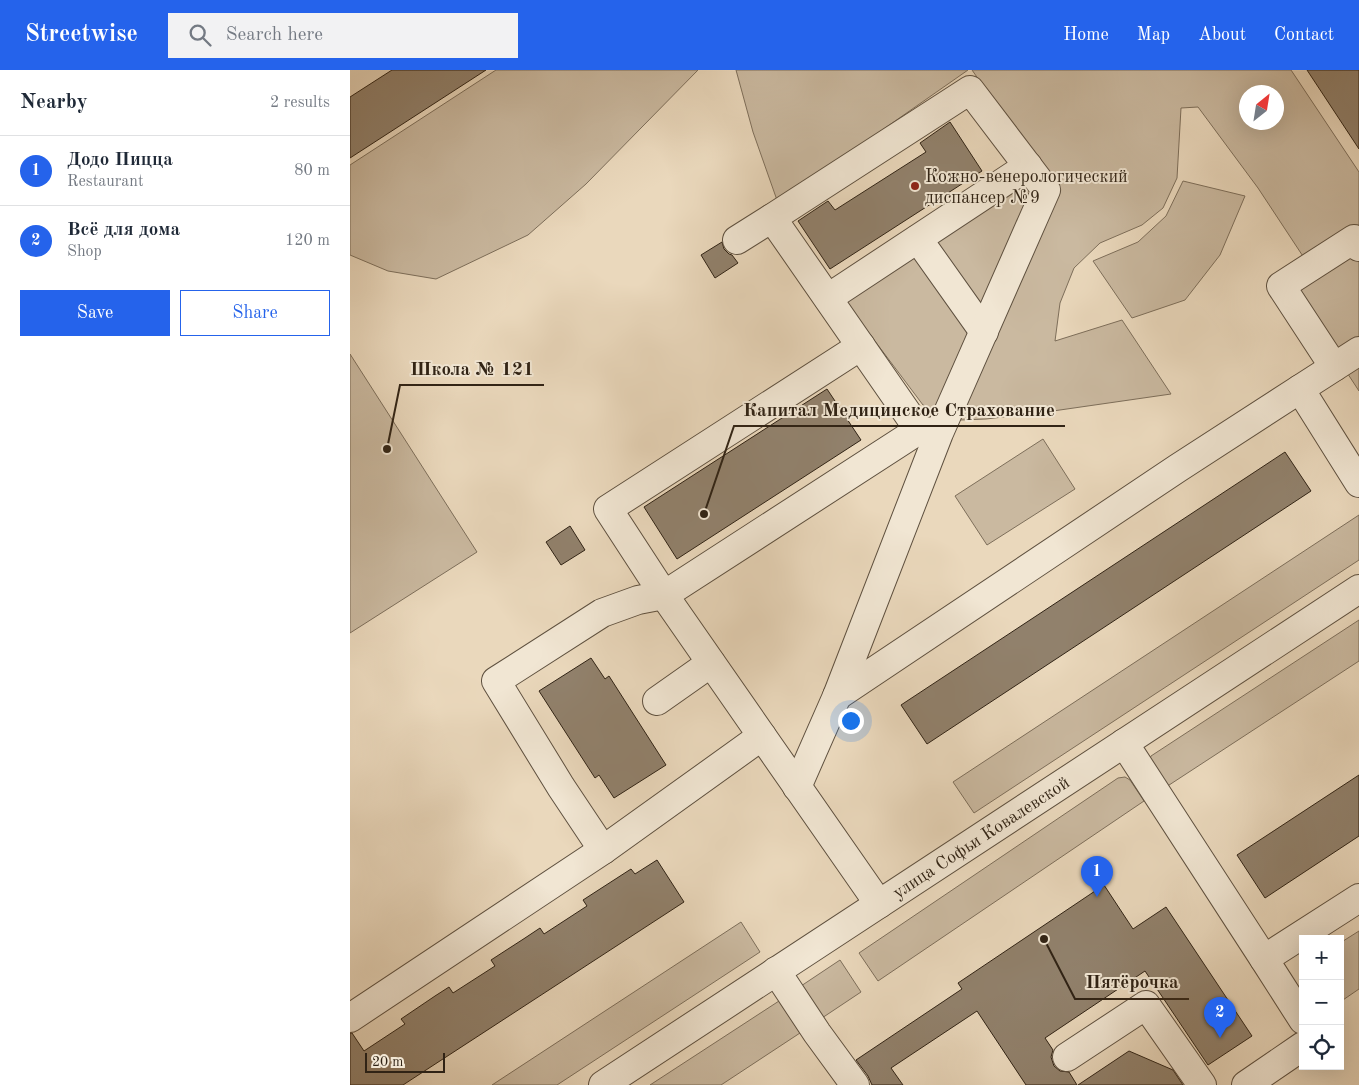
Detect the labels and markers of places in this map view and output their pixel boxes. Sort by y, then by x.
place label: Кожно-венерологический диспансер №9 [925,168,1128,207]
marker: Кожно-венерологический диспансер №9 [909,180,921,192]
callout: Школа № 121 [400,351,544,385]
callout: Капитал Медицинское Страхование [734,392,1065,426]
pin: 1 [1081,856,1113,897]
callout: Пятёрочка [1075,965,1189,999]
pin: 2 [1204,997,1236,1038]

